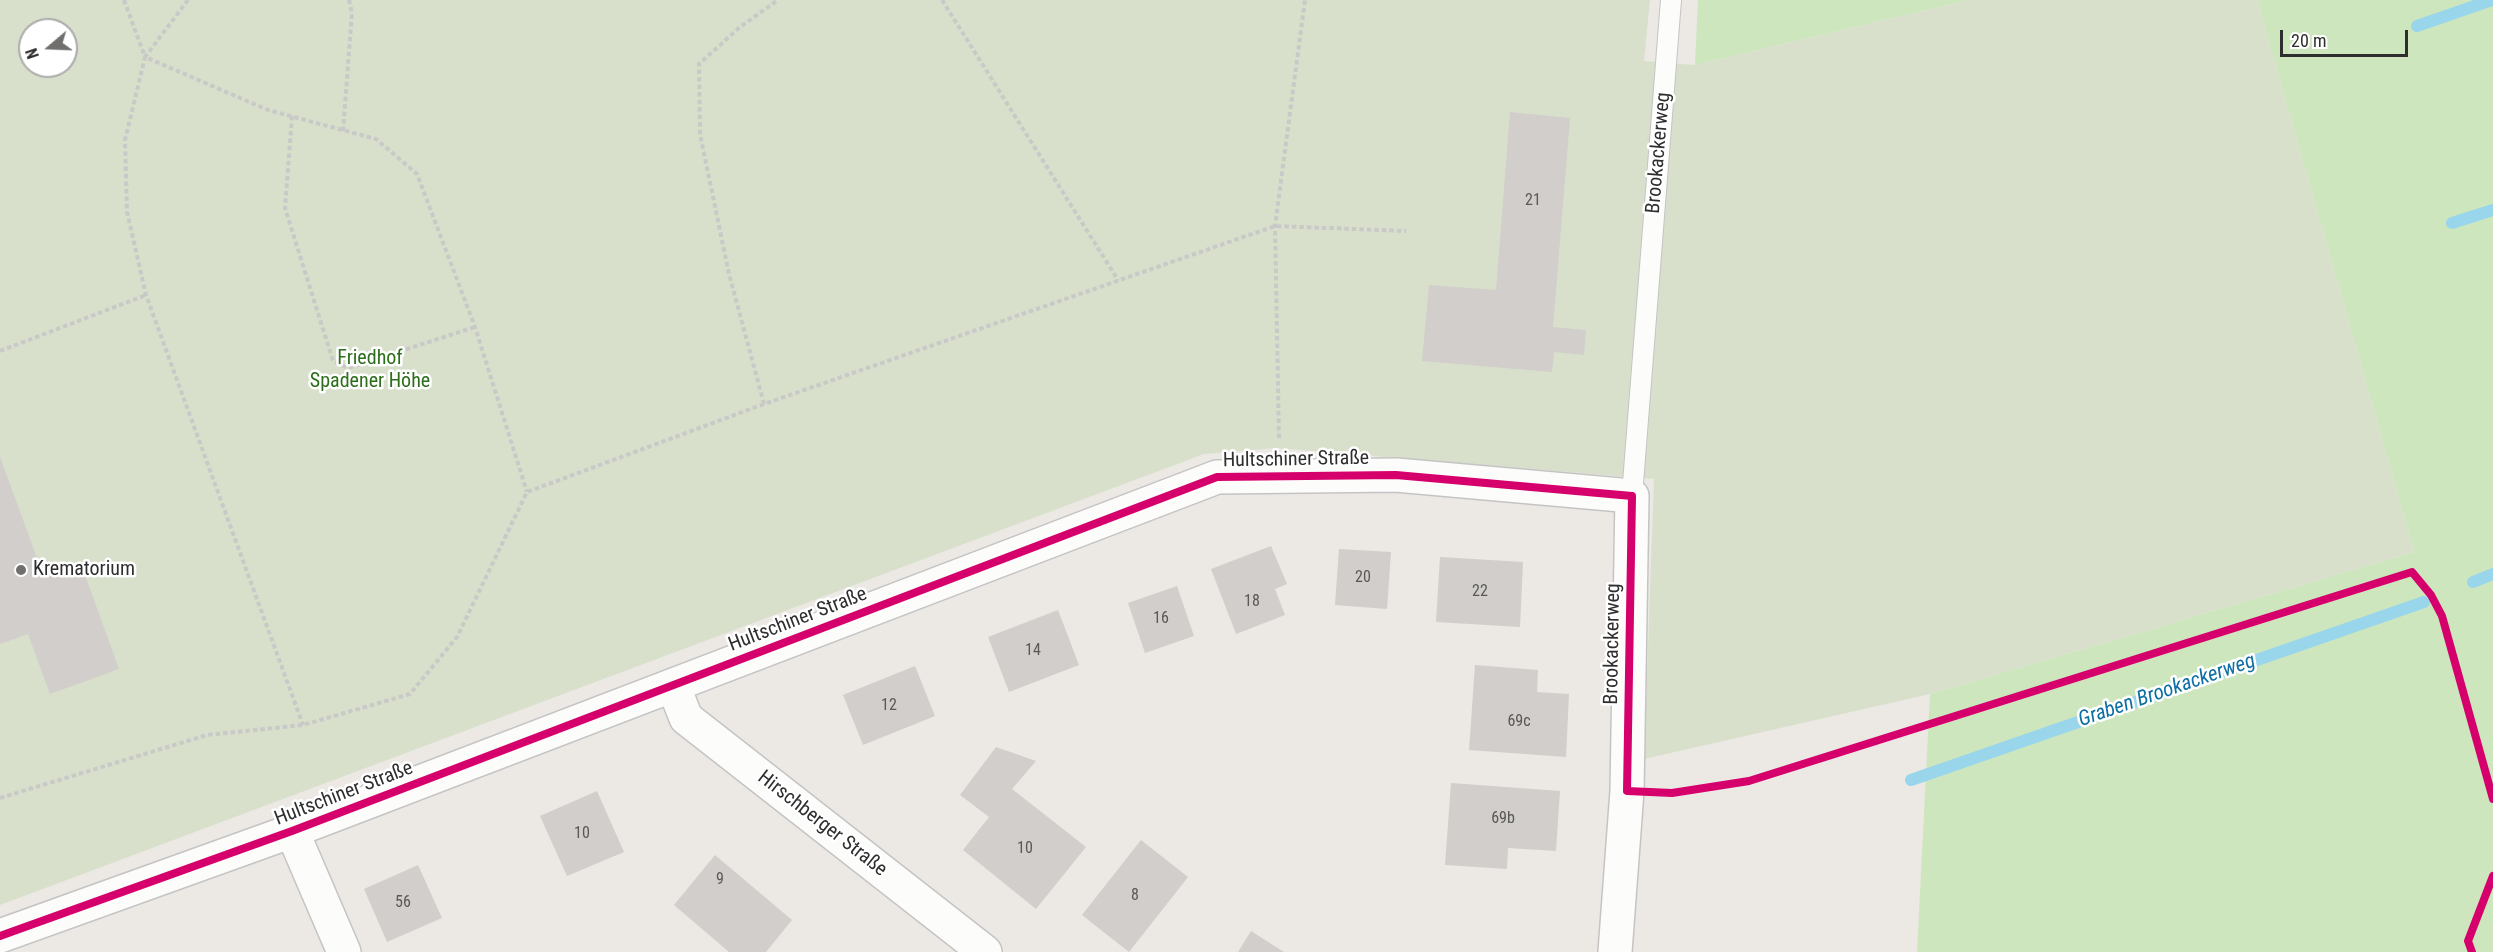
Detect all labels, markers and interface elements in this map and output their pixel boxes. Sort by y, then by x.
north arrow [18,18,78,78]
scale bar [2283,18,2410,56]
text: 20 m [2291,30,2326,51]
text: N [22,46,43,61]
street label: Brookackerweg [1642,91,1676,215]
house number: 21 [1525,191,1541,211]
park label: Friedhof Spadener Höhe [310,347,430,394]
street label: Hultschiner Straße [1223,447,1369,473]
place label: Krematorium [33,558,135,582]
marker: Krematorium [14,563,28,577]
house number: 20 [1355,568,1371,588]
house number: 22 [1472,582,1488,602]
street label: Hultschiner Straße [725,583,871,657]
street label: Brookackerweg [1600,583,1626,705]
house number: 18 [1244,592,1260,612]
house number: 16 [1153,609,1169,629]
house number: 14 [1025,641,1041,661]
water label: Graben Brookackerweg [2075,649,2259,733]
house number: 12 [881,696,897,716]
house number: 69c [1507,712,1531,732]
street label: Hultschiner Straße [271,757,417,831]
street label: Hirschberger Straße [753,766,891,882]
house number: 69b [1491,809,1515,829]
house number: 10 [574,824,590,844]
house number: 10 [1017,839,1033,859]
house number: 9 [716,870,724,890]
house number: 8 [1131,886,1139,906]
house number: 56 [395,893,411,913]

